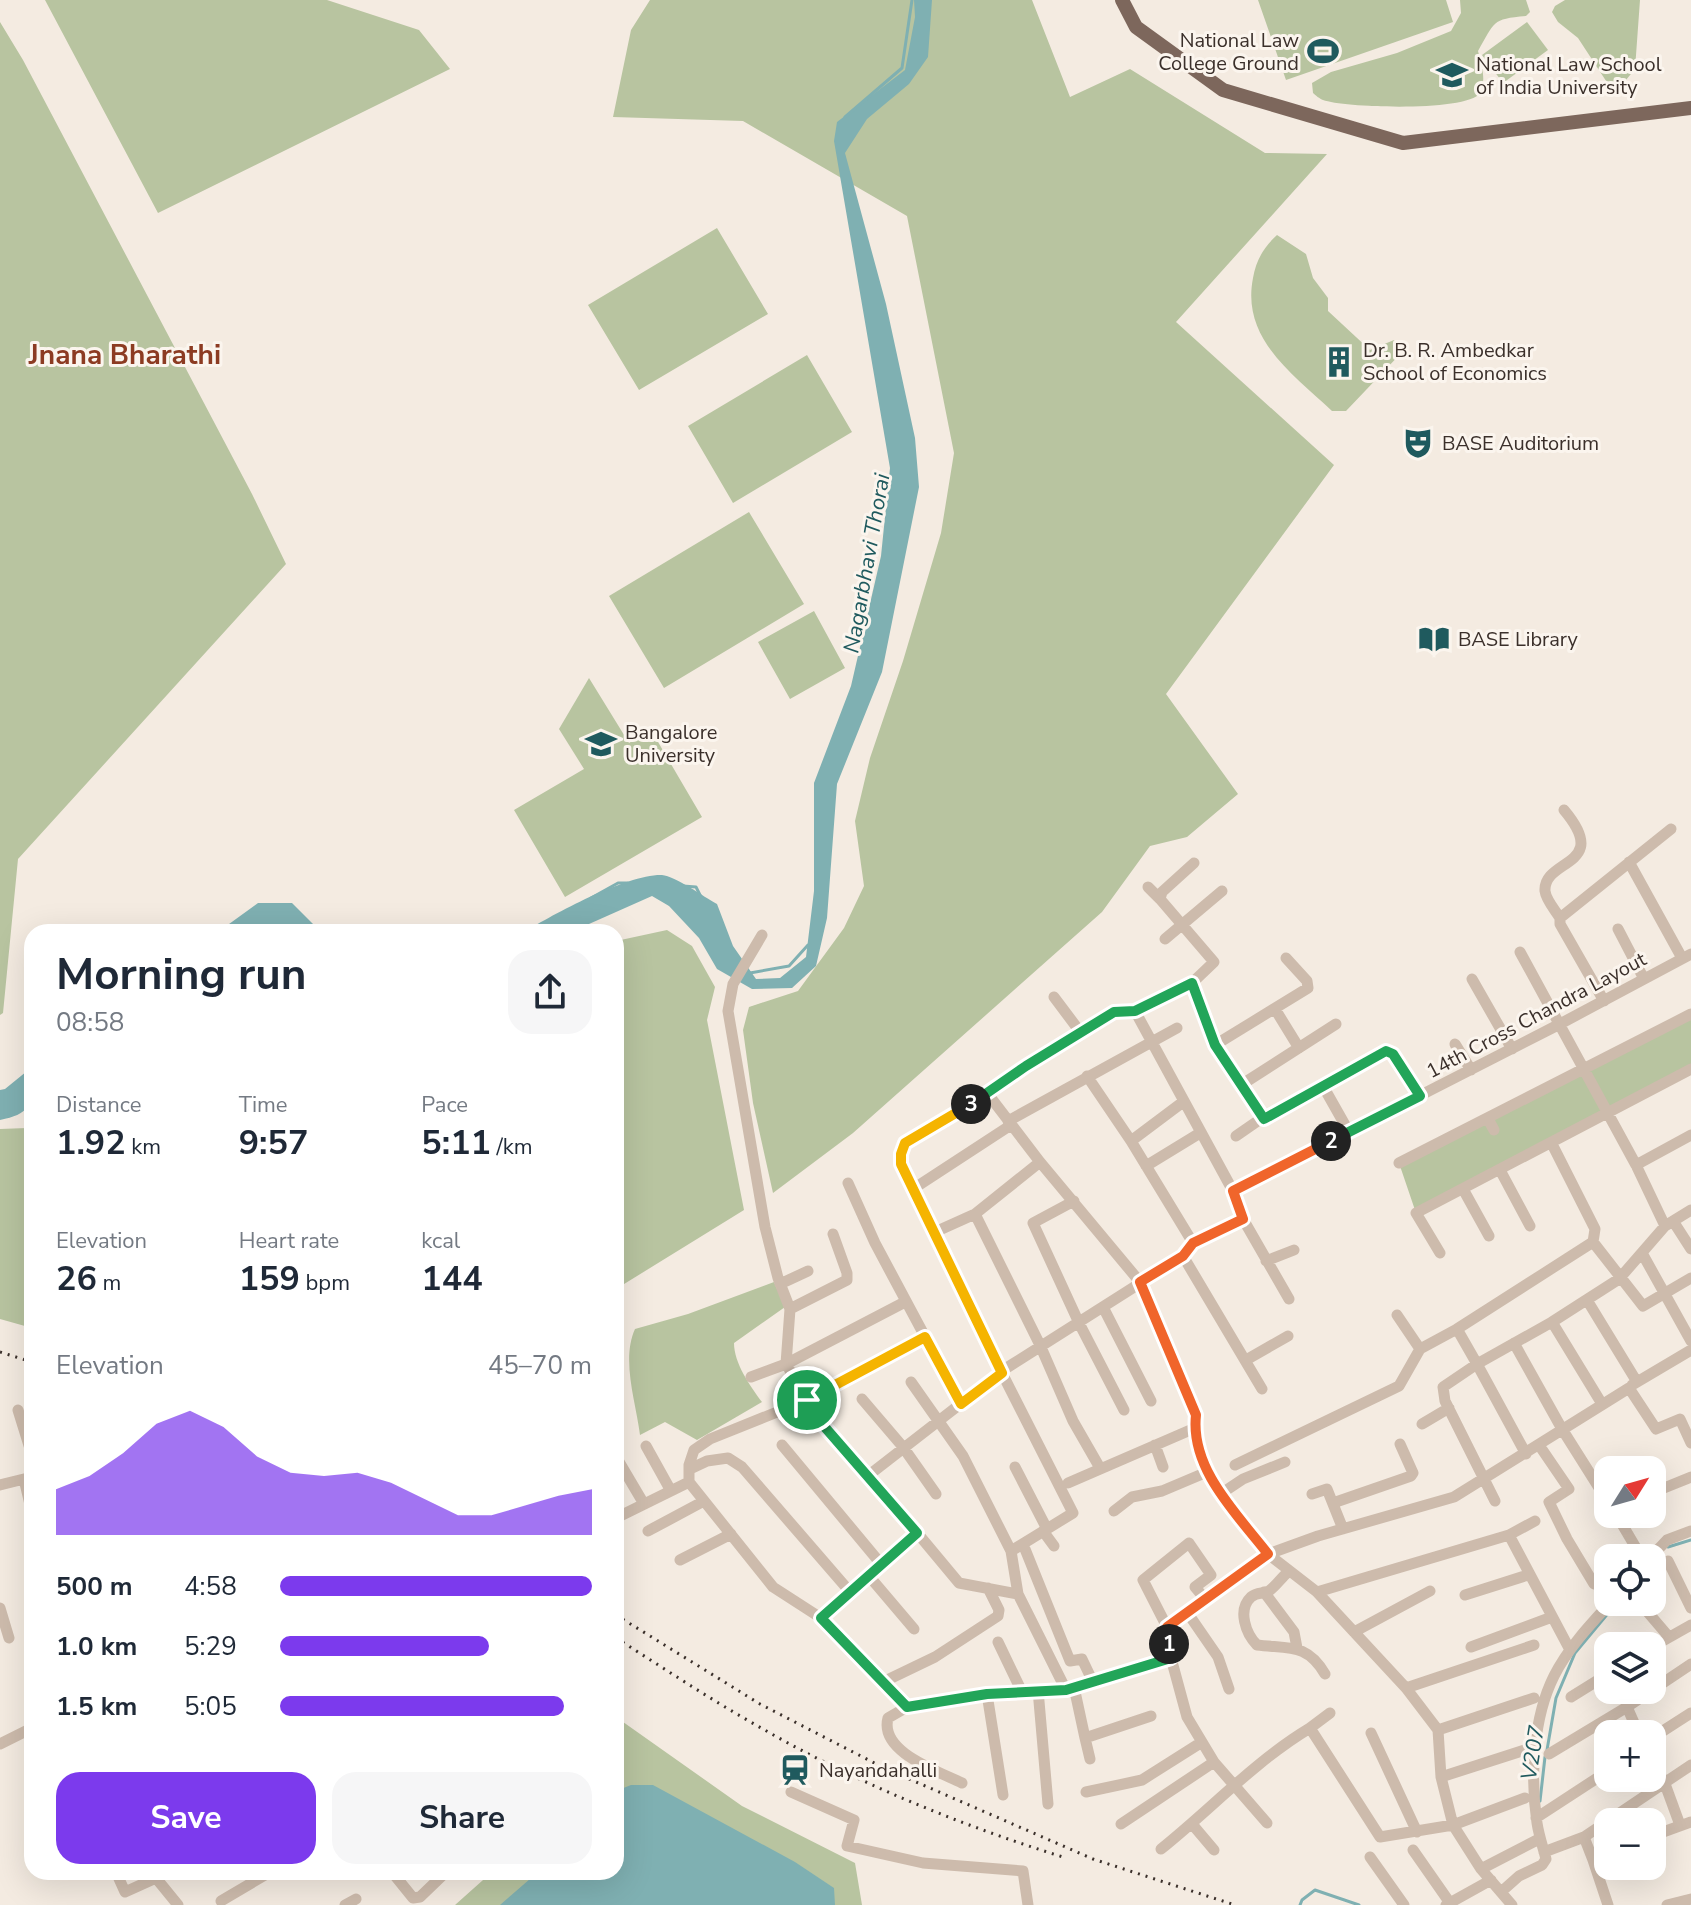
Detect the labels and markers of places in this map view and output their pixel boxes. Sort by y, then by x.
place label: National Law College Ground [1158,27,1299,77]
sports icon: National Law College Ground [1306,34,1340,68]
place label: National Law School of India University [1476,51,1662,101]
school or university icon: National Law School of India University [1435,58,1469,92]
place label: Dr. B. R. Ambedkar School of Economics [1363,337,1547,387]
building icon: Dr. B. R. Ambedkar School of Economics [1322,345,1356,379]
theatre icon: BASE Auditorium [1401,426,1435,460]
place label: BASE Auditorium [1442,430,1599,457]
library icon: BASE Library [1417,622,1451,656]
place label: BASE Library [1458,626,1578,653]
place label: Bangalore University [625,719,717,769]
school or university icon: Bangalore University [584,727,618,761]
pin: 3 [951,1084,991,1124]
pin: 2 [1311,1121,1351,1161]
pin [773,1366,841,1434]
pin: 1 [1149,1624,1189,1664]
station icon: Nayandahalli [778,1753,812,1787]
place label: Nayandahalli [819,1757,937,1784]

